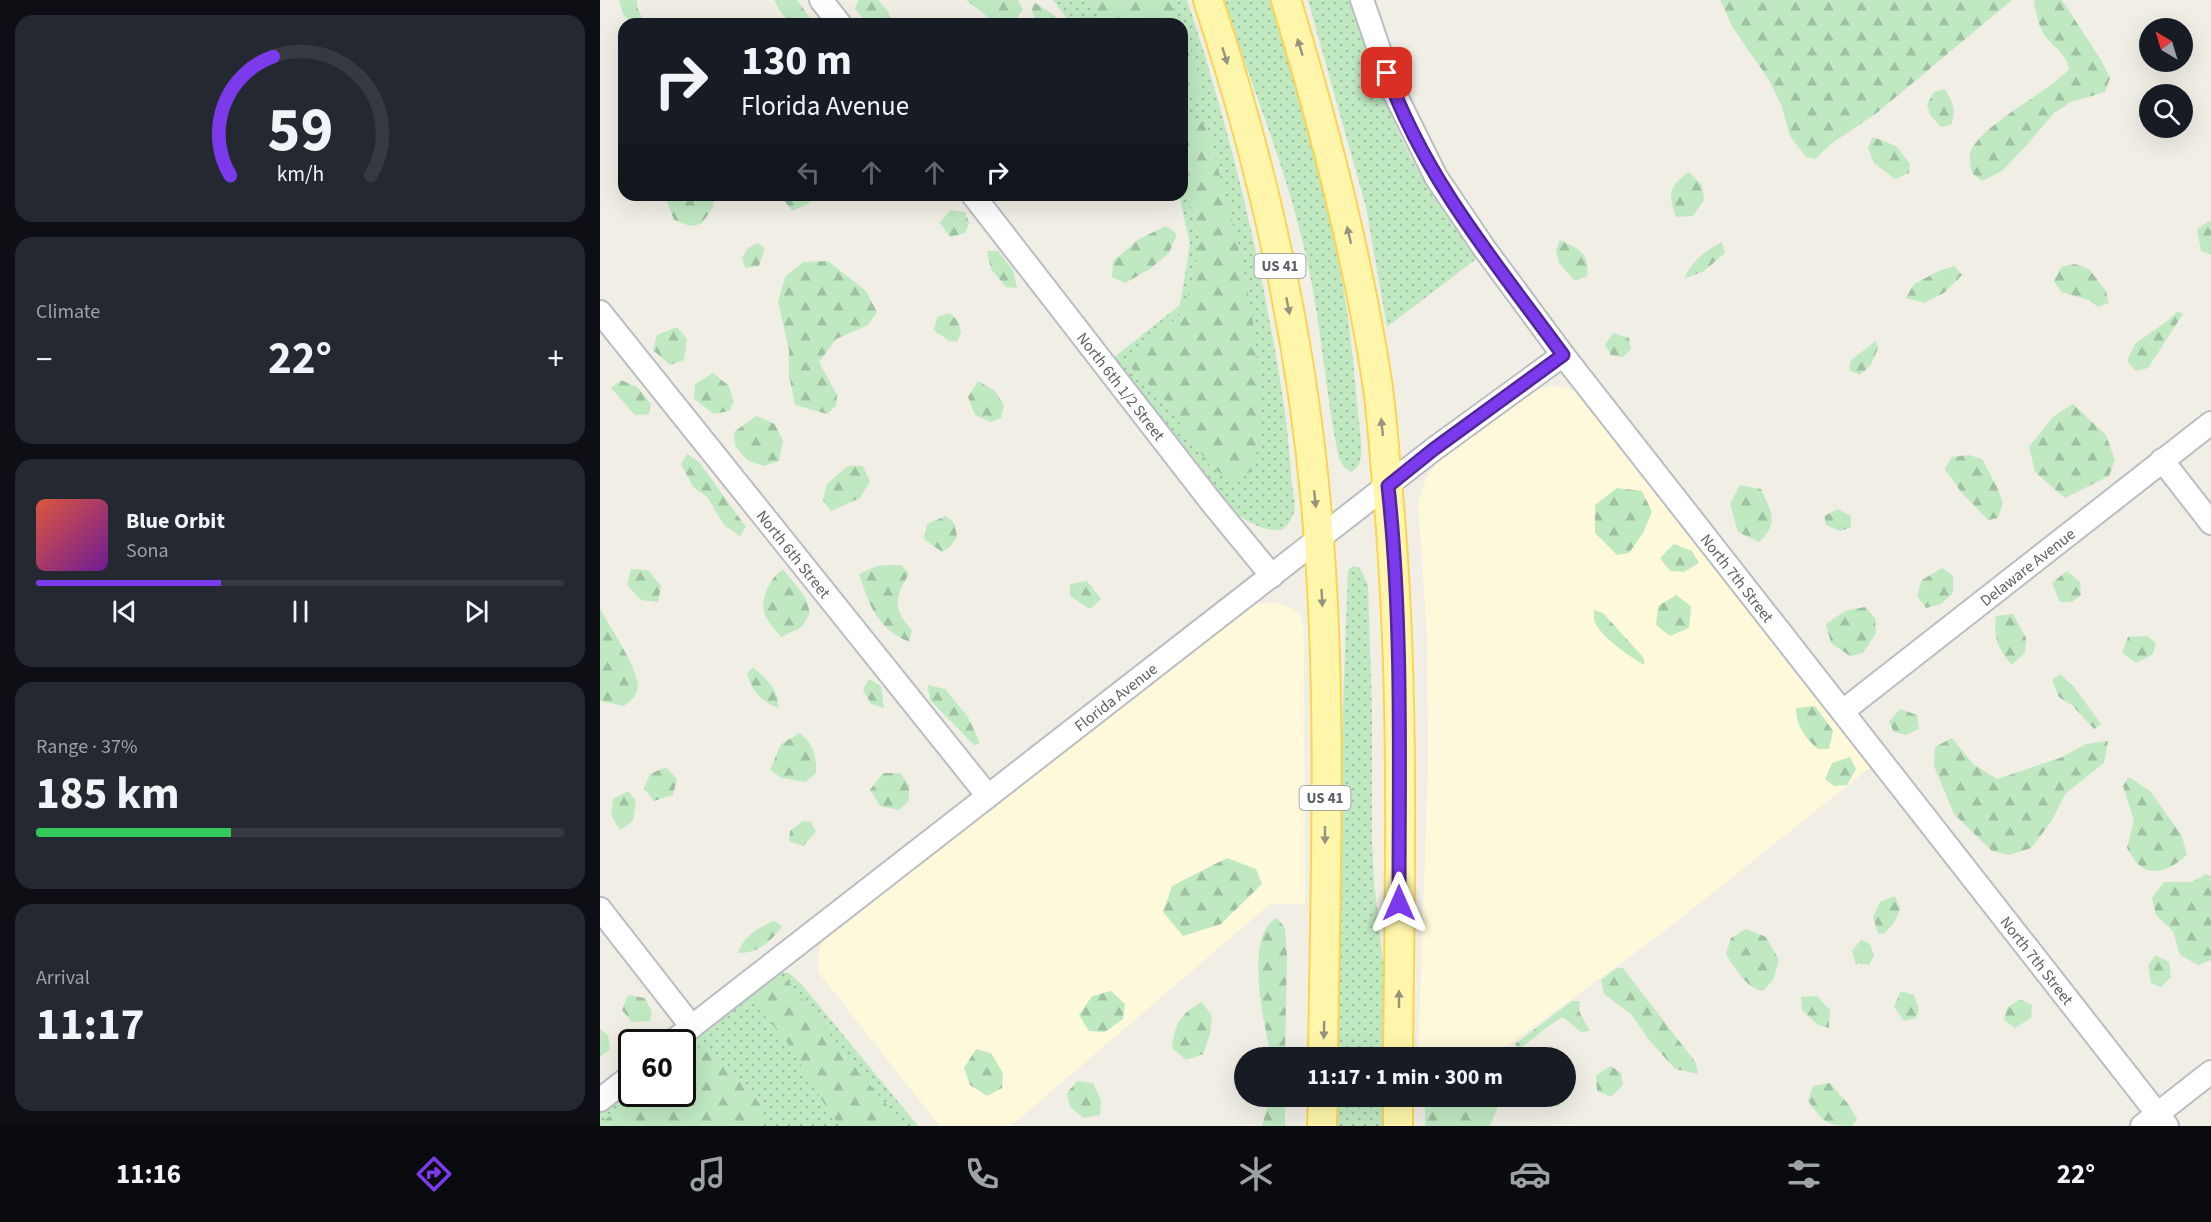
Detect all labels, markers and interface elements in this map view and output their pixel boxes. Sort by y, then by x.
north arrow [2139,18,2193,72]
map controls [2139,18,2193,138]
text: 130 m [741,31,852,91]
one-way arrow [1295,38,1304,56]
icon: right [642,42,720,120]
one-way arrow [1221,47,1231,65]
pin [1361,47,1412,98]
icon: arrive [1370,56,1403,89]
button: search [2139,84,2193,138]
text: 59 [267,86,333,175]
text: Florida Avenue [741,87,909,126]
icon: left [792,156,825,189]
icon: ahead [855,156,888,189]
icon: ahead [918,156,951,189]
icon: right [981,156,1014,189]
text: km/h [276,159,324,190]
one-way arrow [1344,226,1354,245]
road number: US 41 [1254,254,1306,278]
one-way arrow [1284,297,1293,316]
text: Climate [36,298,100,326]
text: 22° [268,327,332,391]
street label: North 6th 1/2 Street [1071,328,1170,446]
text: − [36,336,52,383]
text: + [548,336,564,383]
one-way arrow [1377,418,1387,437]
one-way arrow [1310,490,1319,509]
text: Blue Orbit [126,505,225,537]
street label: North 6th Street [751,506,836,604]
street label: Delaware Avenue [1976,523,2080,612]
street label: North 7th Street [1695,529,1779,628]
text: Sona [126,537,169,565]
one-way arrow [1318,588,1327,607]
icon: previous [108,595,141,628]
icon: pause [284,595,317,628]
icon: next [460,595,493,628]
street label: Florida Avenue [1070,658,1162,737]
text: Range · 37% [36,733,137,761]
text: 185 km [36,762,180,826]
road number: US 41 [1300,786,1350,810]
one-way arrow [1320,825,1330,844]
position arrow [1367,871,1431,935]
street label: North 7th Street [1995,912,2079,1011]
text: Arrival [36,964,90,992]
one-way arrow [1394,990,1403,1009]
text: 11:17 [36,993,145,1057]
one-way arrow [1319,1020,1328,1039]
speed limit sign: 60 [618,1029,696,1107]
text: 11:17 · 1 min · 300 m [1307,1061,1503,1093]
icon: directions [413,1153,455,1195]
icon: music [687,1153,729,1195]
icon: phone [961,1153,1003,1195]
icon: climate [1235,1153,1277,1195]
icon: car [1509,1153,1551,1195]
icon: filters [1783,1153,1825,1195]
text: 11:16 [116,1155,181,1194]
text: 22° [2057,1155,2095,1194]

